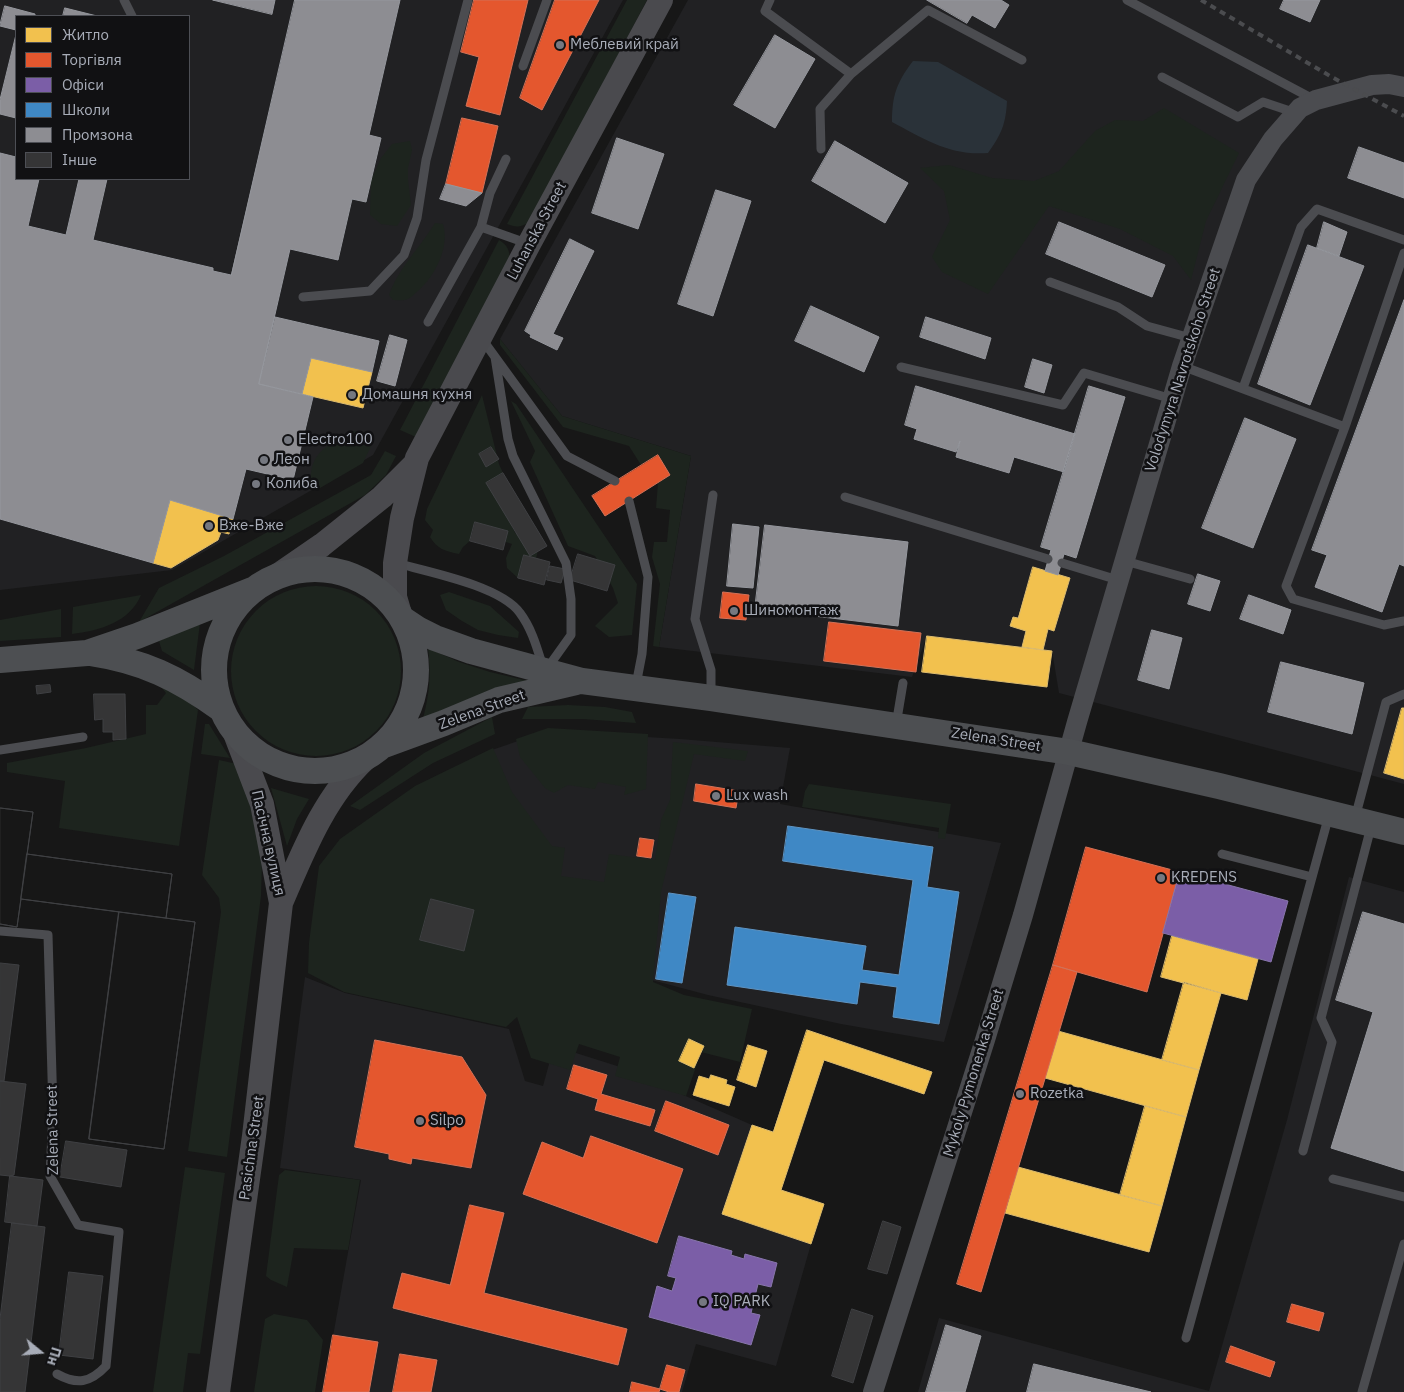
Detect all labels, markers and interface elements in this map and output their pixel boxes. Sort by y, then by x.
legend [15,15,190,180]
text: Житло [62,25,109,44]
place label: Меблевий край [570,36,679,54]
marker: Меблевий край [554,39,566,51]
text: Торгівля [62,50,122,69]
text: Офіси [62,75,104,94]
text: Школи [62,100,110,119]
text: Промзона [62,125,133,144]
text: Інше [62,150,97,169]
street label: Luhanska Street [504,179,570,283]
street label: Volodymyra Navrotskoho Street [1142,266,1224,474]
place label: Домашня кухня [362,386,472,404]
marker: Домашня кухня [346,389,358,401]
place label: Electro100 [298,431,373,449]
marker: Electro100 [282,434,294,446]
place label: Леон [274,451,310,469]
marker: Леон [258,454,270,466]
place label: Колиба [266,475,318,493]
marker: Колиба [250,478,262,490]
place label: Вже-Вже [219,517,284,535]
marker: Вже-Вже [203,520,215,532]
place label: Шиномонтаж [744,602,838,620]
marker: Шиномонтаж [728,605,740,617]
street label: Zelena Street [436,686,528,734]
street label: Zelena Street [950,724,1042,756]
place label: Lux wash [726,787,788,805]
street label: Пасічна вулиця [247,788,289,898]
marker: Lux wash [710,790,722,802]
place label: KREDENS [1171,869,1237,887]
marker: KREDENS [1155,872,1167,884]
street label: Mykoly Pymonenka Street [940,987,1008,1159]
street label: Zelena Street [43,1085,63,1175]
place label: Rozetka [1030,1085,1084,1103]
marker: Rozetka [1014,1088,1026,1100]
street label: Pasichna Street [236,1095,268,1201]
place label: Silpo [430,1112,464,1130]
marker: Silpo [414,1115,426,1127]
place label: IQ PARK [713,1293,770,1311]
marker: IQ PARK [697,1296,709,1308]
north arrow [15,1327,65,1377]
text: Пн [43,1345,66,1368]

